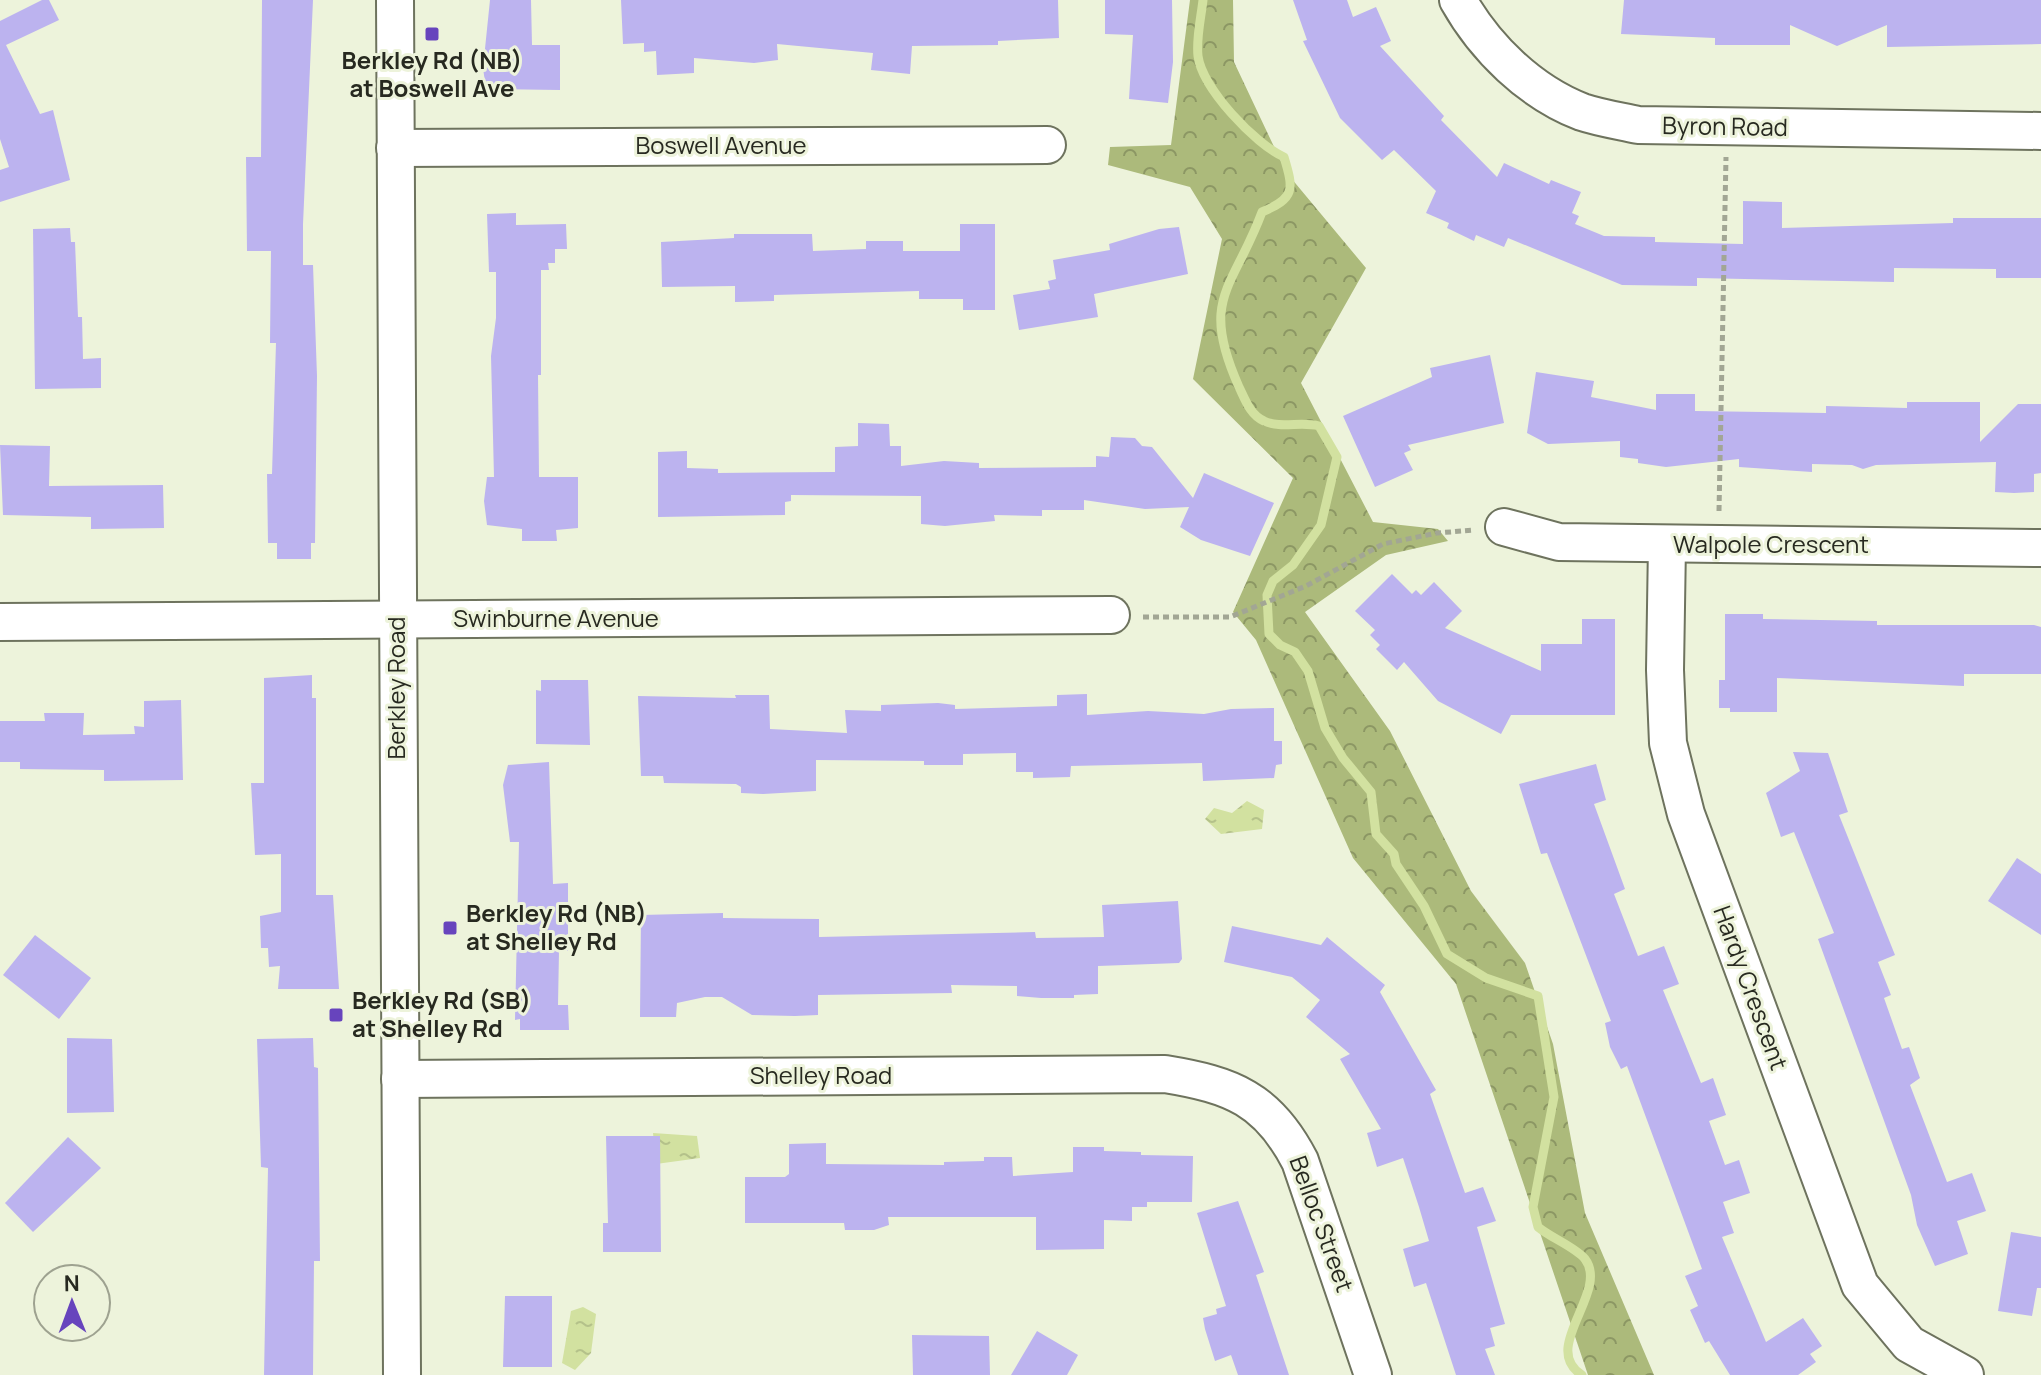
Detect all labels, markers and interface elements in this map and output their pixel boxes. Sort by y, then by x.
marker: Berkley Rd (NB) at Boswell Ave [423,25,441,43]
place label: Berkley Rd (NB) at Boswell Ave [342,43,522,104]
street label: Byron Road [1662,108,1788,143]
street label: Boswell Avenue [635,128,807,161]
street label: Walpole Crescent [1673,527,1869,560]
street label: Swinburne Avenue [453,601,659,634]
street label: Berkley Road [379,616,412,760]
place label: Berkley Rd (NB) at Shelley Rd [466,896,647,957]
street label: Hardy Crescent [1706,901,1796,1074]
marker: Berkley Rd (NB) at Shelley Rd [441,919,459,937]
place label: Berkley Rd (SB) at Shelley Rd [352,983,531,1044]
marker: Berkley Rd (SB) at Shelley Rd [327,1006,345,1024]
street label: Shelley Road [750,1058,892,1091]
street label: Belloc Street [1282,1151,1362,1296]
north arrow [32,1263,112,1343]
text: N [63,1268,80,1298]

